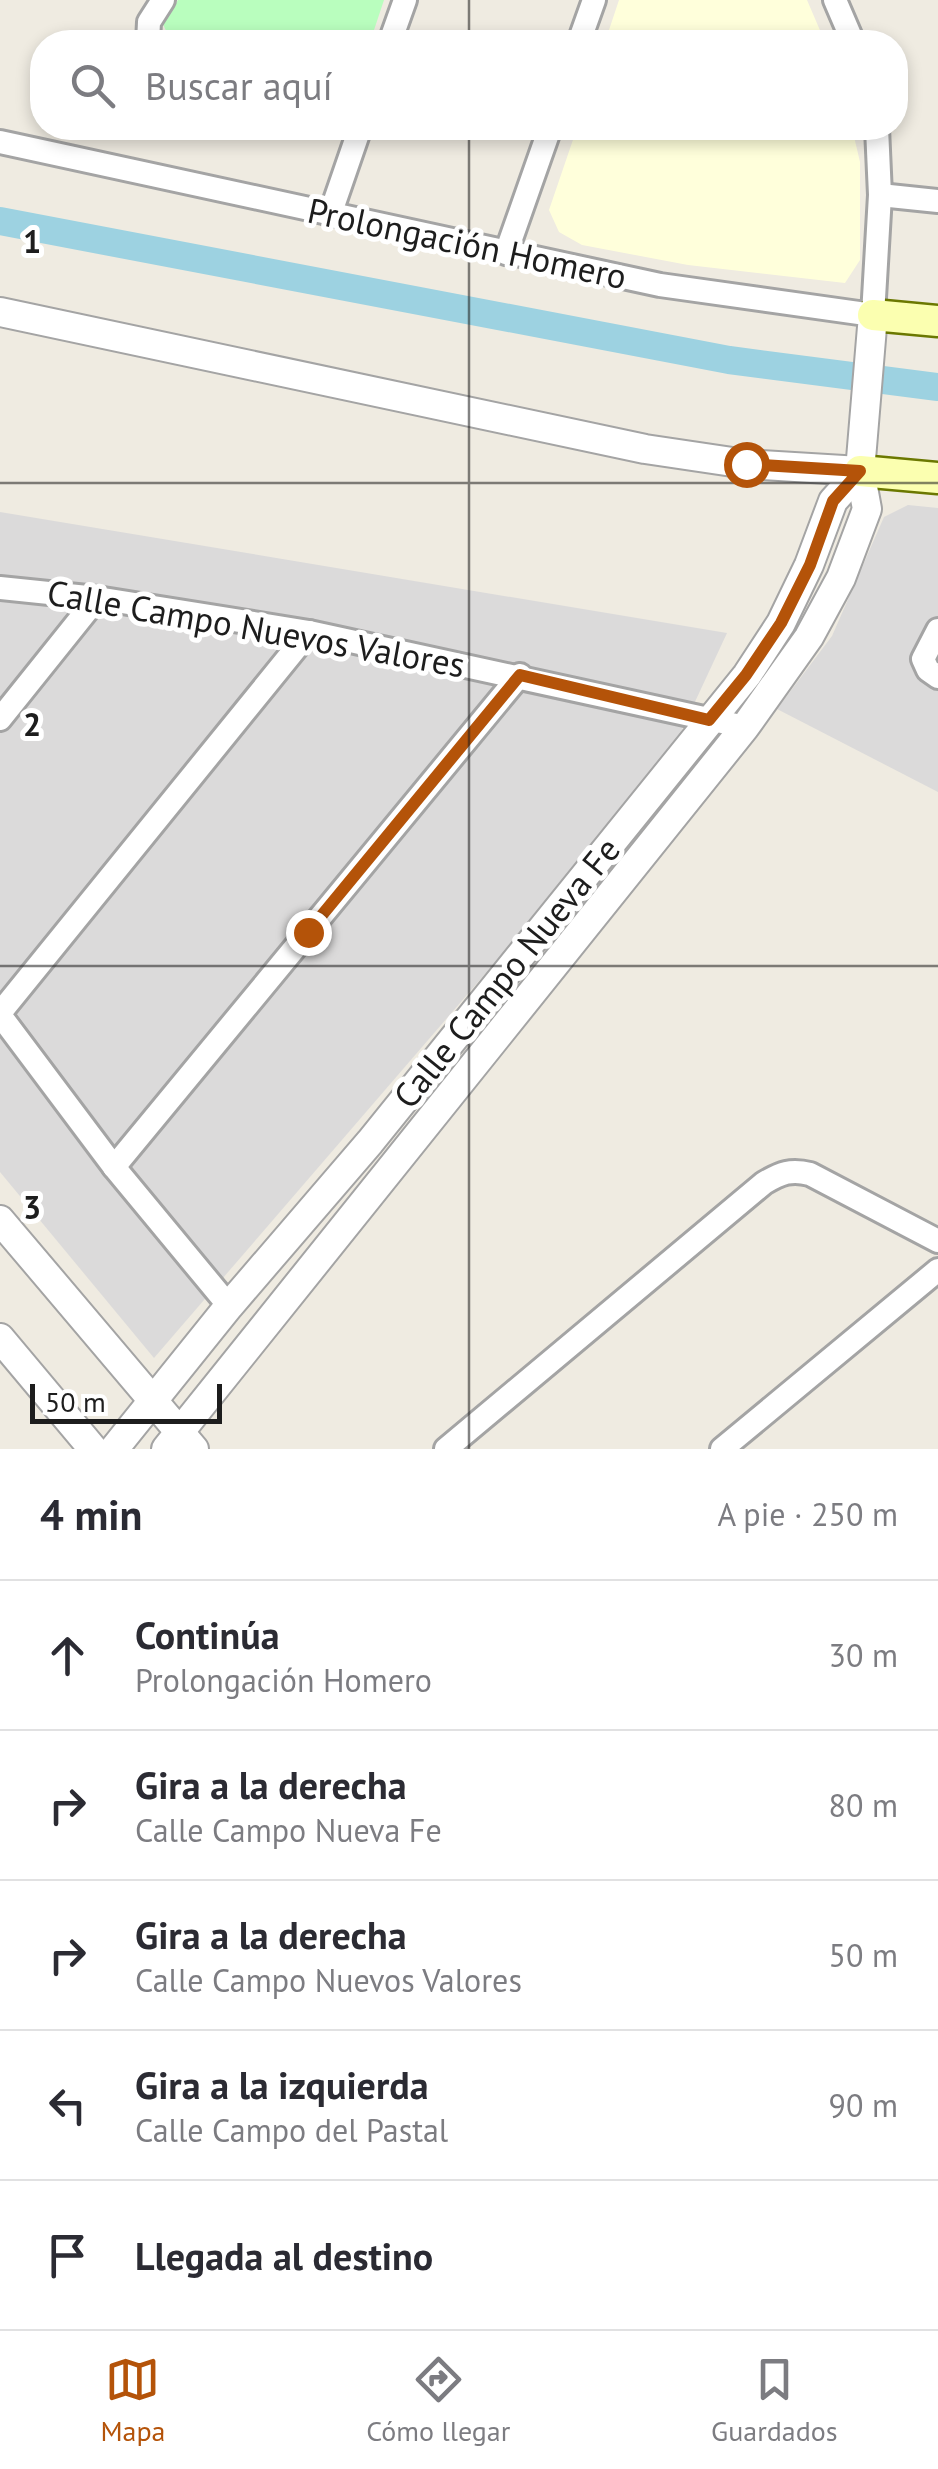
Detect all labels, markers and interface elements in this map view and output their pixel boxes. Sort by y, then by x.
search box [30,30,908,140]
icon: search [65,58,120,113]
text: Buscar aquí [145,61,333,110]
street label: Prolongación Homero [304,187,631,299]
text: 1 [23,220,41,262]
route start [724,442,770,488]
street label: Calle Campo Nuevos Valores [44,569,469,687]
text: 2 [23,703,41,745]
street label: Calle Campo Nueva Fe [383,828,630,1117]
route end [286,910,332,956]
text: 3 [23,1186,41,1228]
scale bar [30,1379,222,1424]
text: 50 m [45,1383,106,1420]
text: 4 min [40,1487,142,1542]
text: A pie · 250 m [717,1493,898,1535]
text: Continúa [135,1610,279,1659]
icon: ahead [40,1628,95,1683]
text: 30 m [829,1634,898,1676]
text: Prolongación Homero [135,1659,432,1701]
text: Gira a la derecha [135,1760,407,1809]
icon: right [40,1778,95,1833]
text: 80 m [829,1784,898,1826]
text: Calle Campo Nueva Fe [135,1809,442,1851]
text: Gira a la derecha [135,1910,407,1959]
icon: right [40,1928,95,1983]
text: 50 m [829,1934,898,1976]
text: Calle Campo Nuevos Valores [135,1959,522,2001]
text: Gira a la izquierda [135,2060,429,2109]
icon: left [40,2078,95,2133]
text: 90 m [829,2084,898,2126]
text: Calle Campo del Pastal [135,2109,448,2151]
icon: arrive [40,2228,95,2283]
text: Llegada al destino [135,2231,433,2280]
tab: Mapa [100,2352,165,2449]
tab: Cómo llegar [366,2352,510,2449]
tab: Guardados [711,2352,838,2449]

